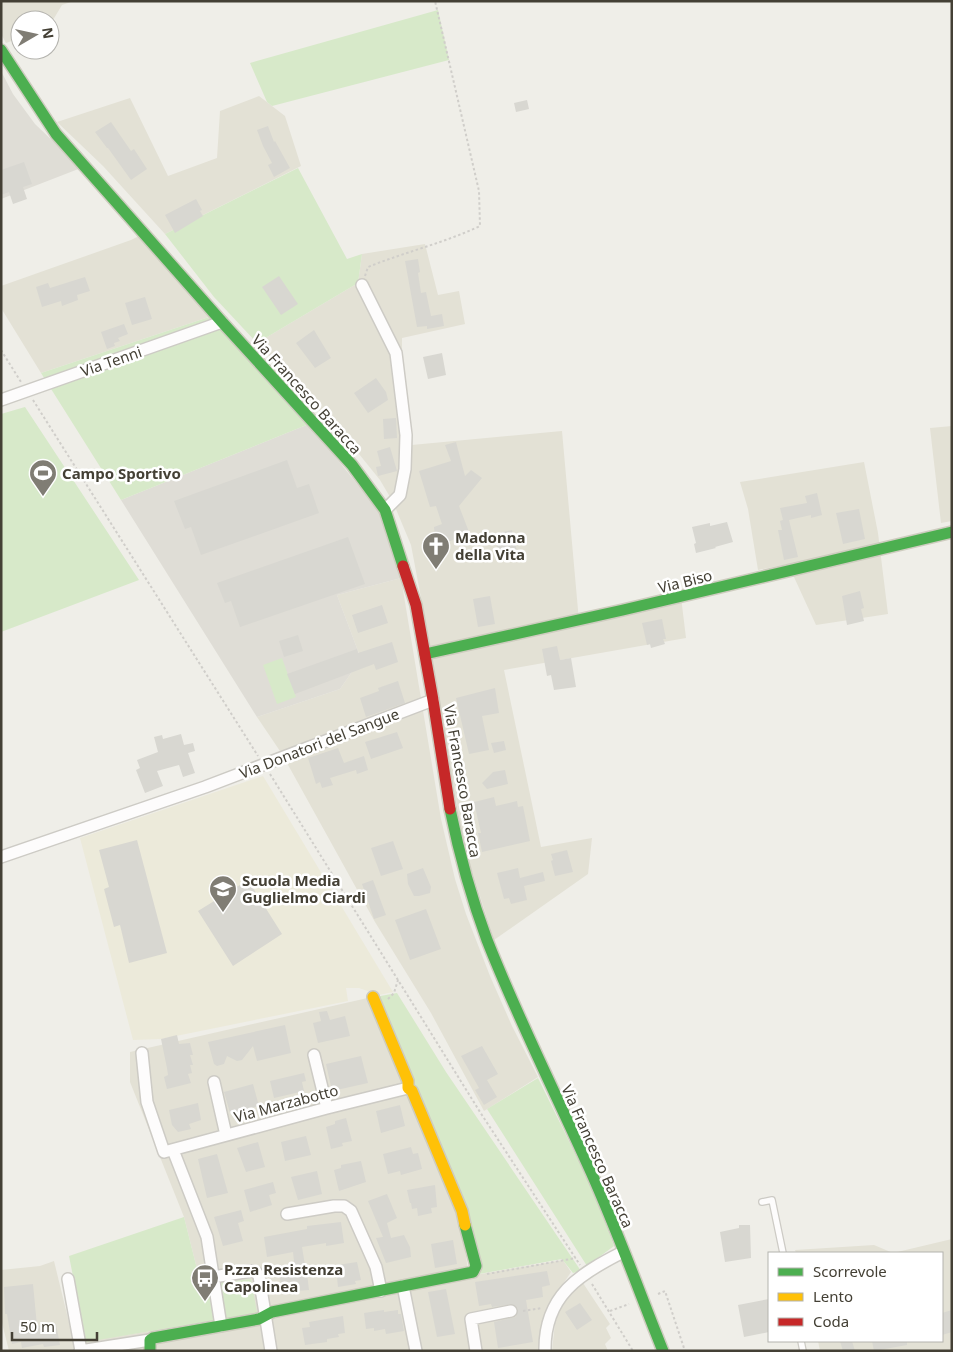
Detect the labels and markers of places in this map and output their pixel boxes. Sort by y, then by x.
sports icon: Campo Sportivo [28,458,58,497]
place label: Campo Sportivo [62,463,181,483]
place label: Madonna della Vita [455,527,525,564]
church icon: Madonna della Vita [421,531,451,570]
place label: Scuola Media Guglielmo Ciardi [242,870,366,907]
school or university icon: Scuola Media Guglielmo Ciardi [208,874,238,913]
place label: P.zza Resistenza Capolinea [224,1259,343,1296]
bus stop icon: P.zza Resistenza Capolinea [190,1263,220,1302]

